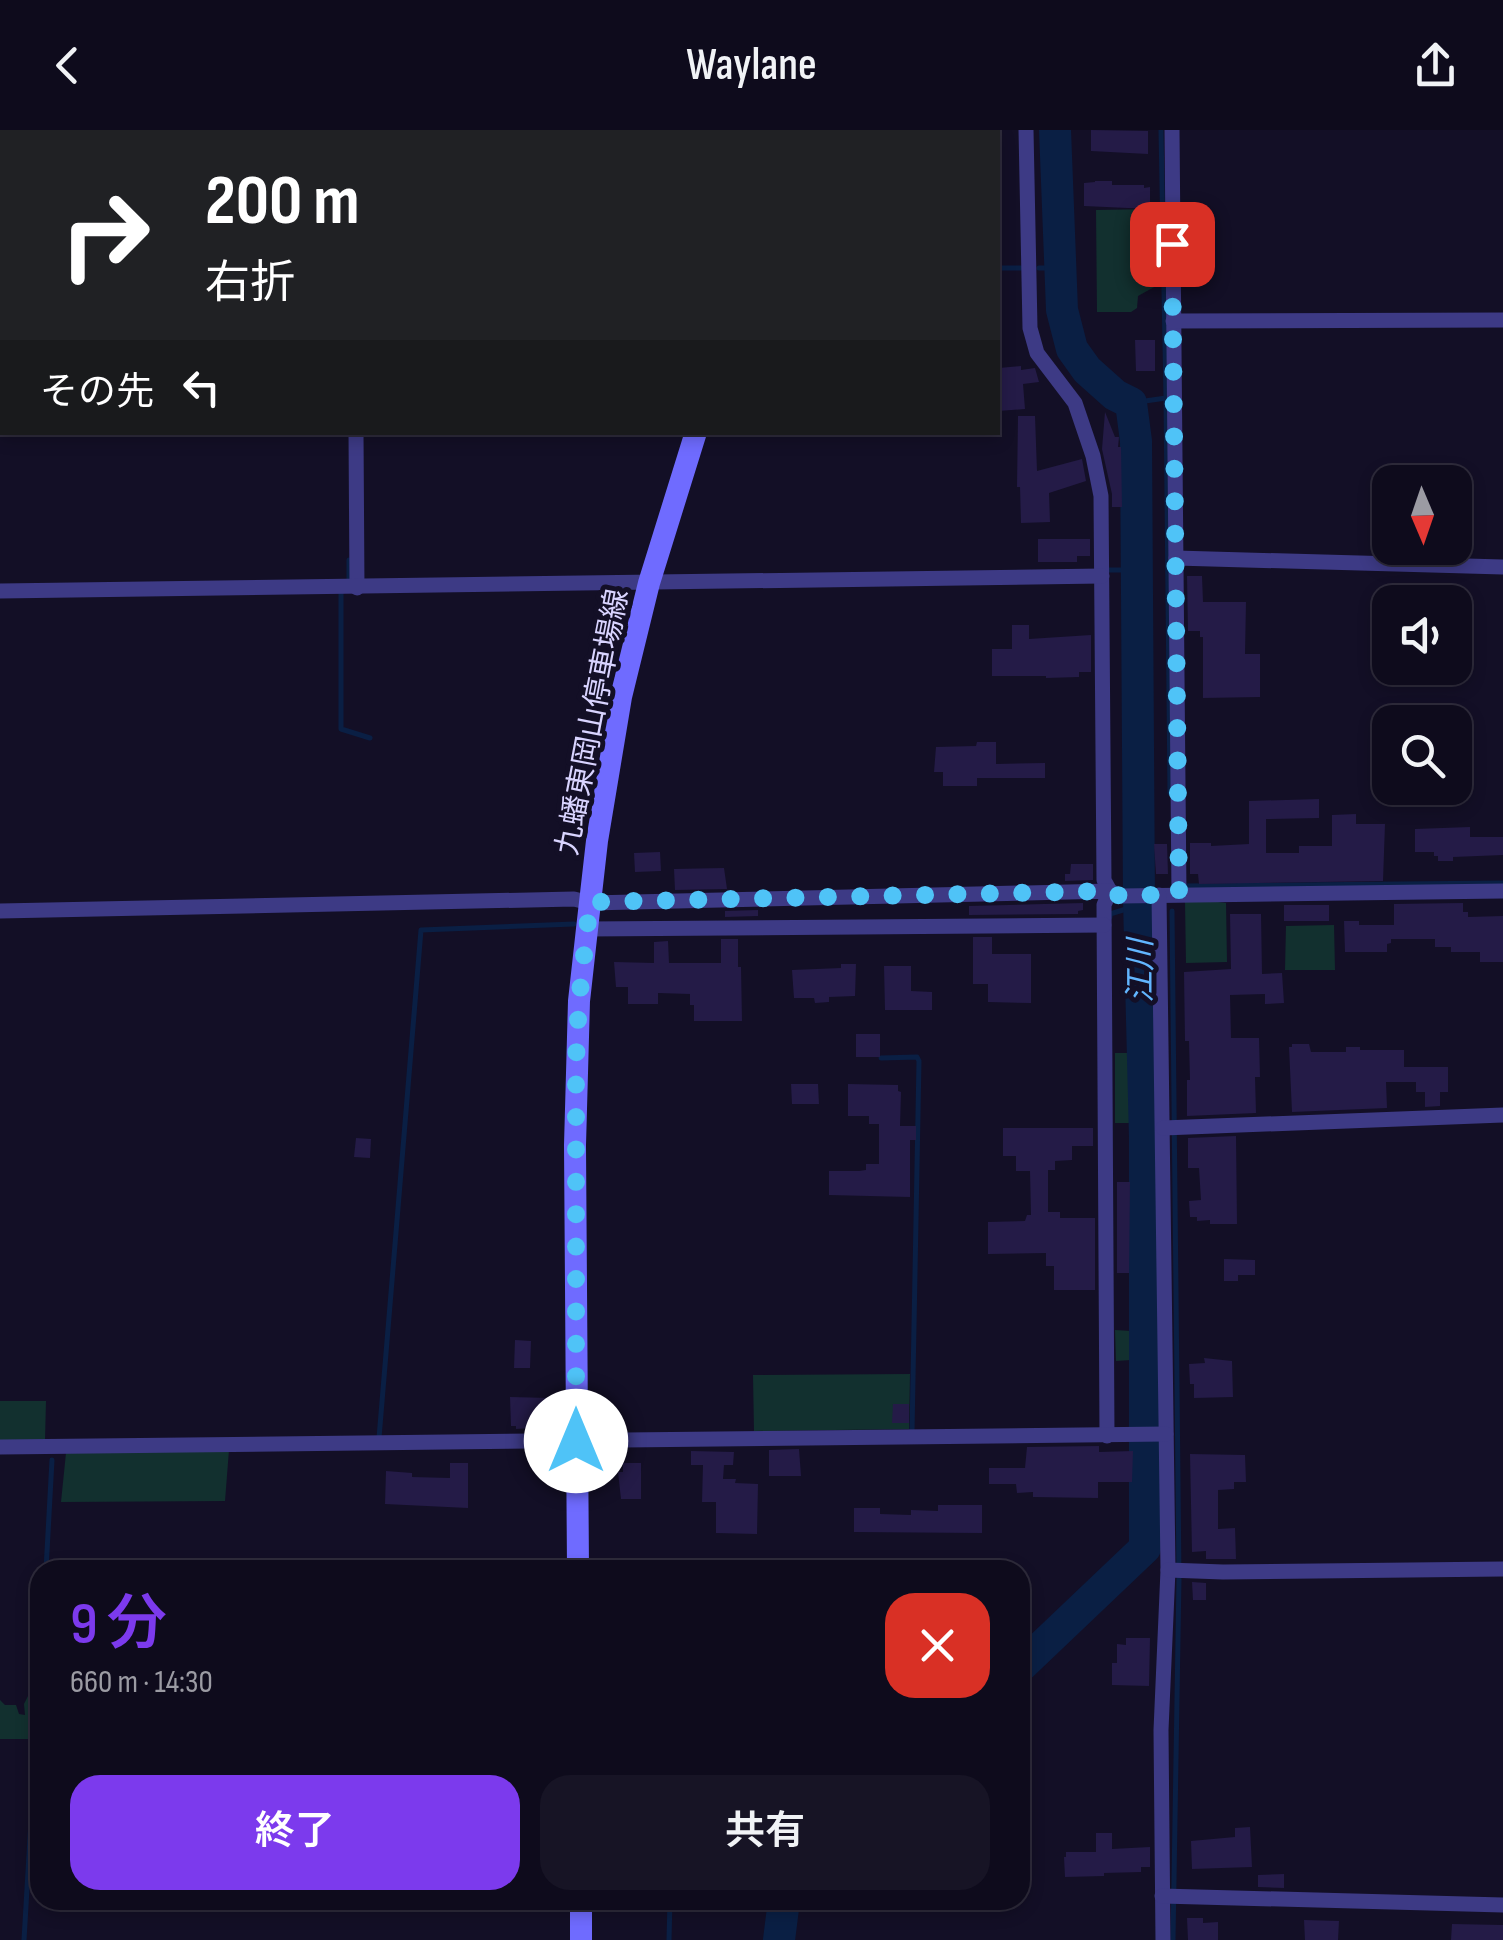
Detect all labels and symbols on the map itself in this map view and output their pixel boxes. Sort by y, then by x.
pin [1130,202,1215,287]
north arrow [1372,465,1472,565]
street label: 九蟠東岡山停車場線 [550,586,636,858]
water label: 江川 [1122,936,1161,1003]
position arrow [524,1389,628,1493]

